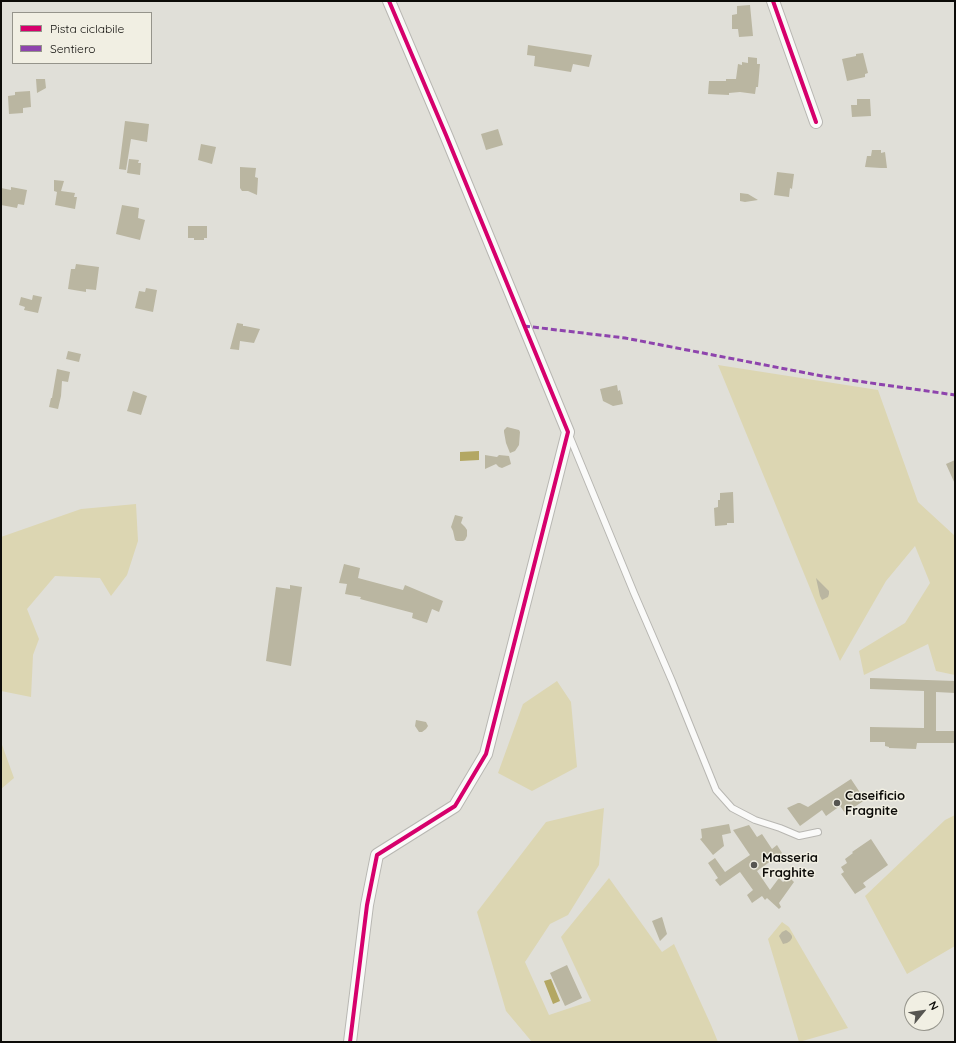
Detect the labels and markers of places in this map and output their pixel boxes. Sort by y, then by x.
place label: Caseificio Fragnite [845,788,905,819]
marker: Caseificio Fragnite [832,798,842,808]
place label: Masseria Fraghite [762,850,818,881]
marker: Masseria Fraghite [749,860,759,870]

